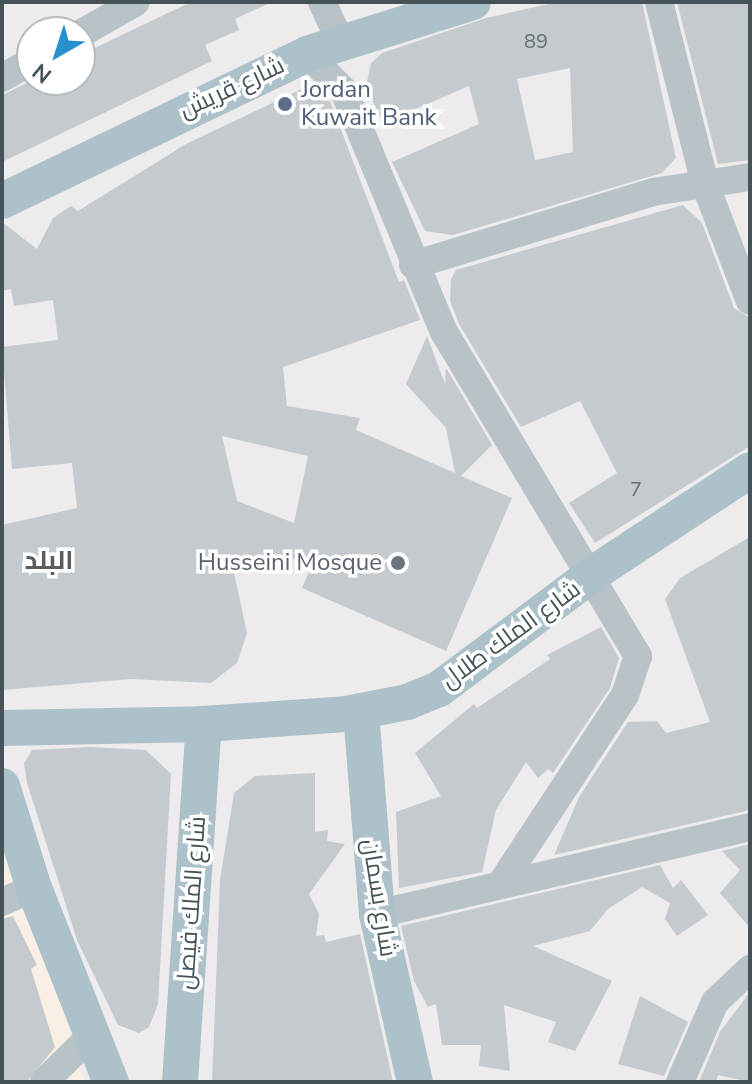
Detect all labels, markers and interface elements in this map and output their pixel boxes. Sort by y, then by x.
north arrow [16,16,96,96]
house number: 89 [524,29,548,53]
street label: شارع قريش [175,51,289,125]
text: N [26,56,58,90]
place label: Jordan Kuwait Bank [301,76,437,132]
marker: Jordan Kuwait Bank [276,95,294,113]
house number: 7 [630,477,642,501]
district label: البلد [25,545,73,577]
place label: Husseini Mosque [198,549,382,577]
marker: Husseini Mosque [389,554,407,572]
street label: شارع الملك طلال [436,575,586,695]
street label: شارع الملك فيصل [172,815,212,991]
street label: شارع بسمان [355,837,403,959]

